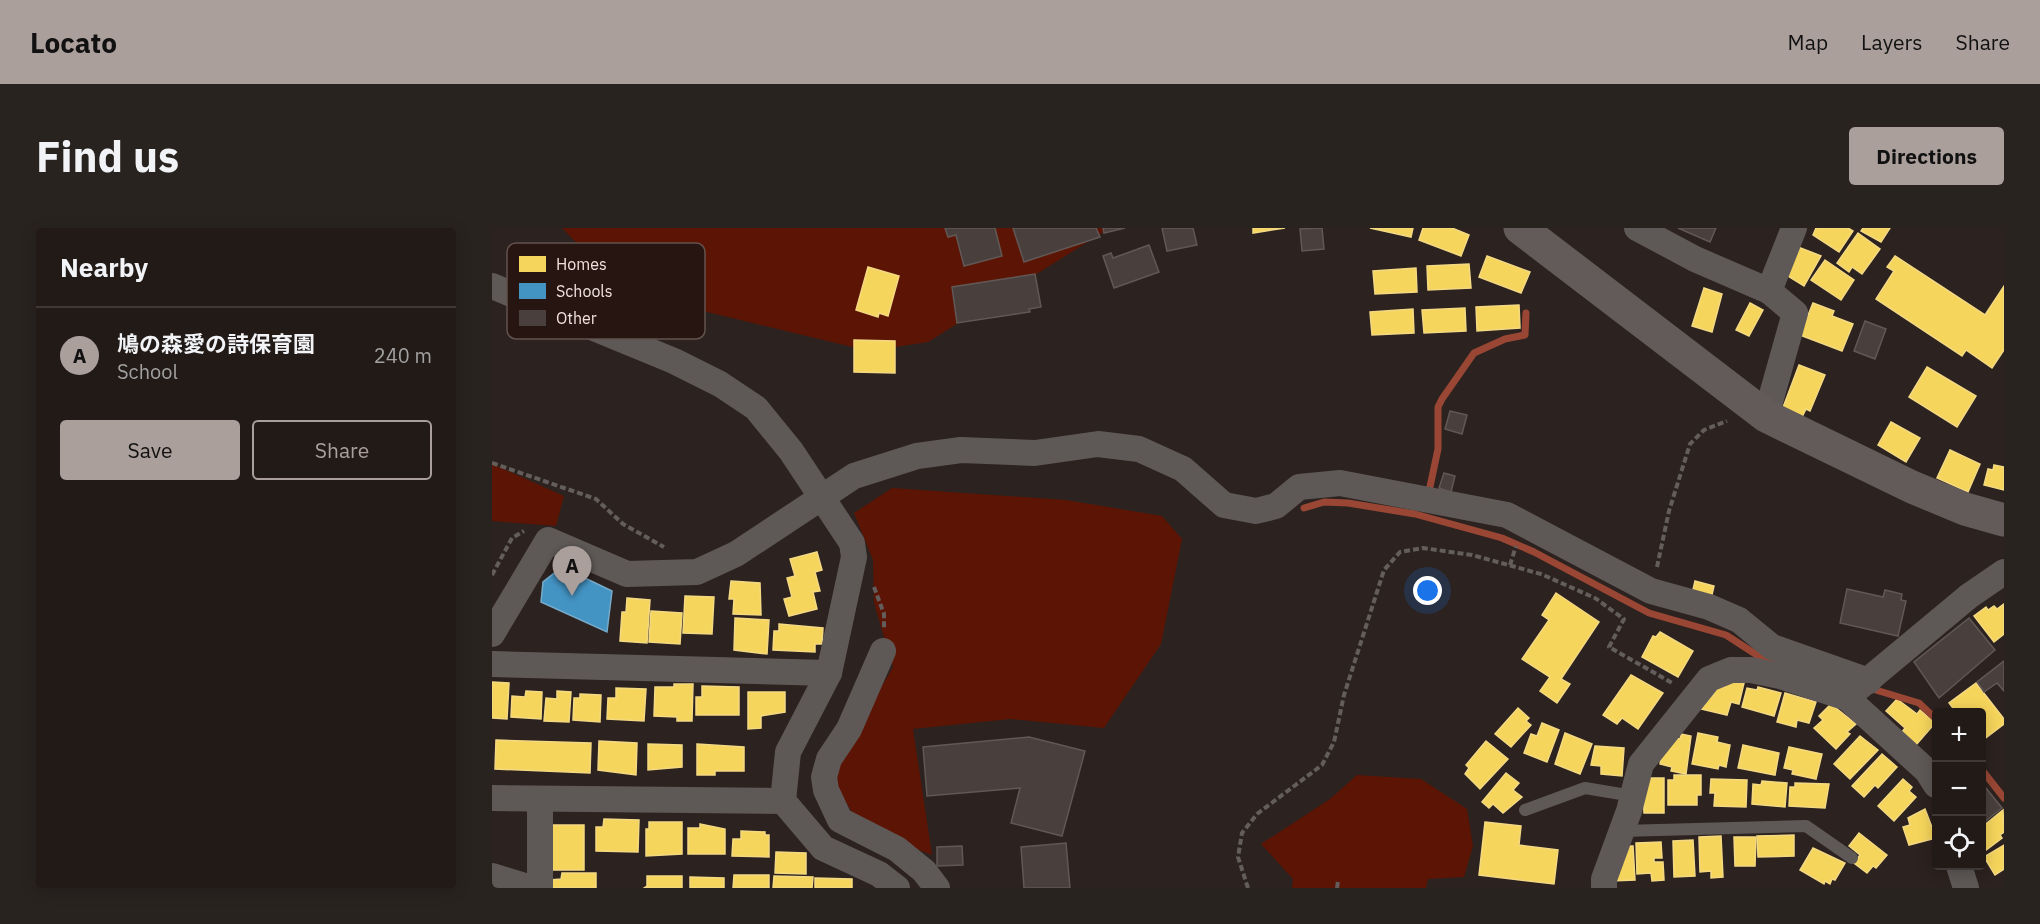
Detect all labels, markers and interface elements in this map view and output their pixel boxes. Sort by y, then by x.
text: Locato [30,24,117,61]
text: Map [1788,28,1828,56]
text: Layers [1861,28,1923,56]
text: Share [1956,28,2010,56]
button: Directions [1849,127,2004,185]
text: Find us [36,129,179,184]
legend [507,243,705,339]
text: Nearby [60,250,148,284]
text: Homes [556,254,607,274]
text: Schools [556,281,613,301]
text: Other [556,308,597,328]
text: 鳩の森愛の詩保育園 [117,329,315,358]
text: A [73,342,86,369]
text: 240 m [374,342,432,369]
text: School [117,358,178,385]
button: Save [60,420,240,480]
button: Share [252,420,432,480]
pin: A [552,546,592,596]
your location [1413,576,1442,605]
map controls [1932,708,1986,870]
button: + [1932,708,1986,762]
button: − [1932,762,1986,816]
button: locate [1932,816,1986,870]

